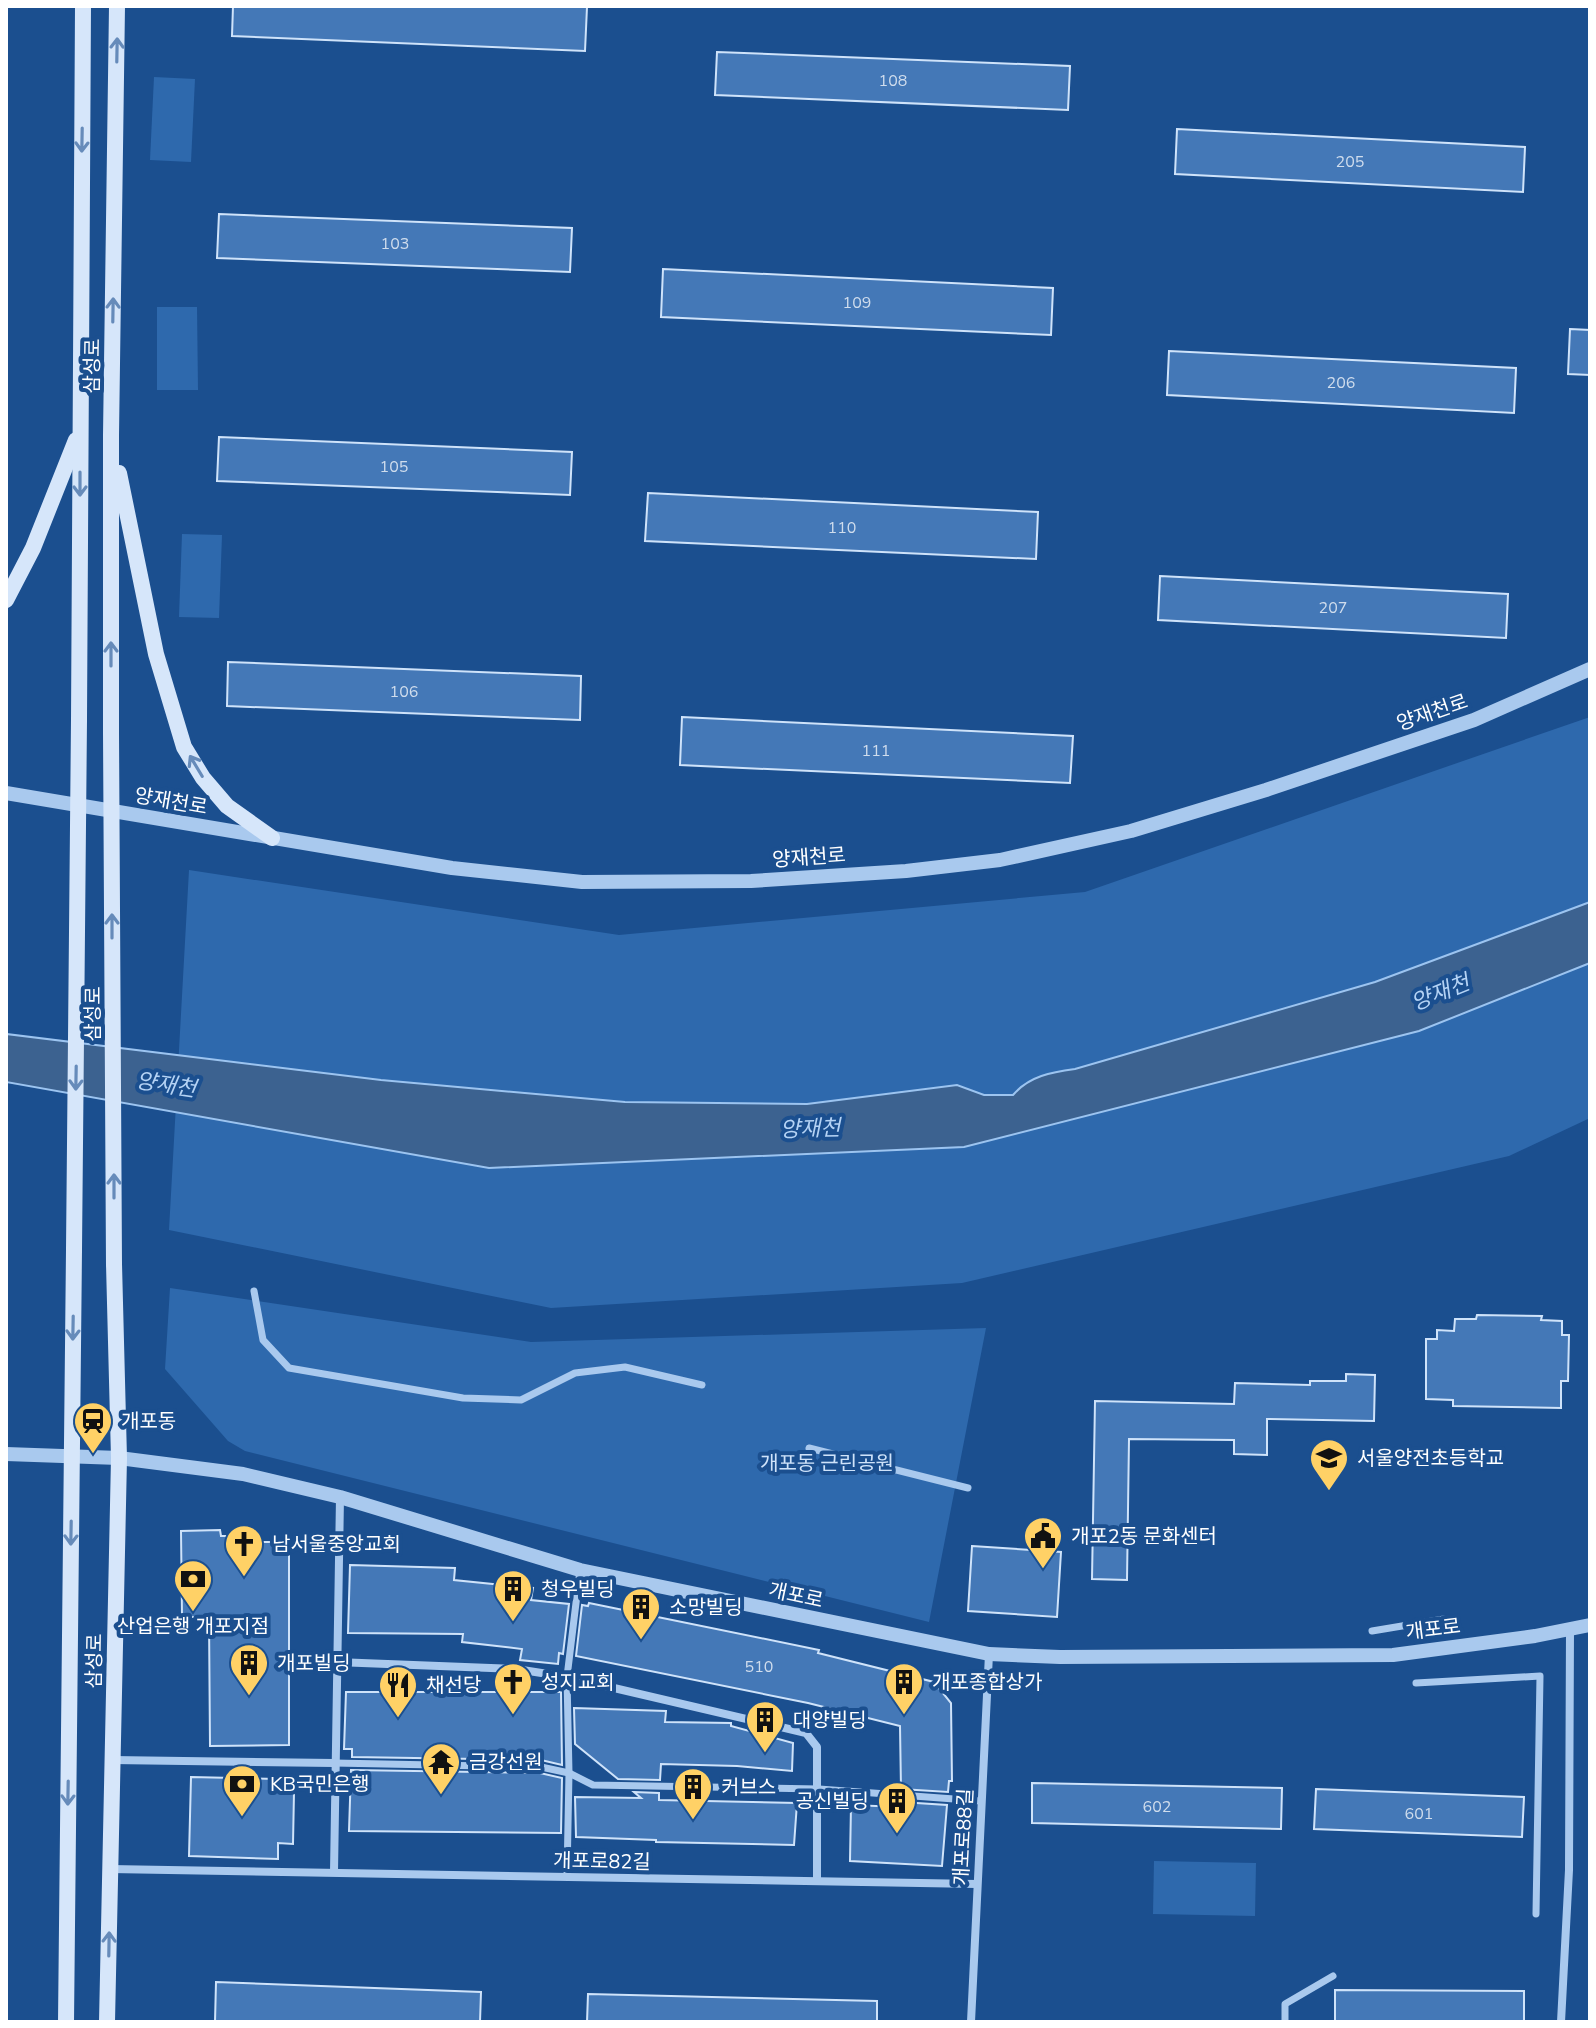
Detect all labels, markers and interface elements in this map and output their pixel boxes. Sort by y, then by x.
one-way arrow [109,37,125,64]
house number: 108 [879,70,907,92]
one-way arrow [74,126,90,153]
house number: 205 [1336,151,1364,173]
house number: 103 [381,233,409,255]
house number: 109 [843,292,871,314]
one-way arrow [105,297,121,324]
street label: 삼성로 [79,338,106,394]
house number: 206 [1327,372,1355,394]
house number: 105 [380,456,408,478]
one-way arrow [72,470,88,497]
house number: 110 [828,517,856,539]
house number: 207 [1319,597,1347,619]
one-way arrow [103,641,119,668]
house number: 106 [390,681,418,703]
street label: 양재천로 [1393,688,1471,737]
house number: 111 [862,740,890,762]
one-way arrow [188,755,203,779]
street label: 양재천로 [132,782,210,821]
street label: 양재천로 [771,841,847,874]
one-way arrow [104,913,120,940]
water label: 양재천 [1407,967,1477,1018]
street label: 삼성로 [80,986,107,1042]
one-way arrow [68,1064,84,1091]
water label: 양재천 [134,1065,201,1105]
water label: 양재천 [779,1113,844,1145]
one-way arrow [106,1173,122,1200]
one-way arrow [65,1314,81,1341]
station icon: 개포동 [72,1400,114,1455]
place label: 개포동 [121,1408,176,1435]
school or university icon: 서울양전초등학교 [1308,1437,1350,1492]
place label: 서울양전초등학교 [1357,1445,1504,1472]
park label: 개포동 근린공원 [760,1450,894,1477]
public building icon: 개포2동 문화센터 [1022,1515,1064,1570]
one-way arrow [63,1519,79,1546]
church icon: 남서울중앙교회 [223,1523,265,1578]
place label: 개포2동 문화센터 [1071,1523,1217,1550]
place label: 남서울중앙교회 [272,1531,401,1558]
bank icon: 산업은행 개포지점 [172,1558,214,1613]
building icon: 청우빌딩 [492,1568,534,1623]
place label: 청우빌딩 [541,1576,615,1603]
street label: 개포로 [766,1577,826,1614]
building icon: 소망빌딩 [620,1586,662,1641]
place label: 소망빌딩 [669,1594,743,1621]
place label: 산업은행 개포지점 [117,1613,269,1640]
street label: 개포로 [1404,1613,1462,1646]
street label: 삼성로 [81,1633,108,1689]
building icon: 개포빌딩 [228,1642,270,1697]
place label: 개포빌딩 [277,1650,351,1677]
house number: 510 [745,1656,773,1678]
church icon: 성지교회 [492,1661,534,1716]
building icon: 개포종합상가 [883,1661,925,1716]
restaurant icon: 채선당 [377,1664,419,1719]
place label: 성지교회 [541,1669,615,1696]
place label: 개포종합상가 [932,1669,1042,1696]
place label: 채선당 [426,1672,481,1699]
building icon: 대양빌딩 [744,1699,786,1754]
place label: 대양빌딩 [793,1707,867,1734]
temple icon: 금강선원 [420,1741,462,1796]
place label: 금강선원 [469,1749,543,1776]
bank icon: KB국민은행 [221,1763,263,1818]
building icon: 커브스 [672,1766,714,1821]
place label: KB국민은행 [270,1771,370,1798]
place label: 커브스 [721,1774,776,1801]
one-way arrow [60,1779,76,1806]
building icon: 공신빌딩 [876,1780,918,1835]
place label: 공신빌딩 [795,1788,869,1815]
street label: 개포로88길 [947,1788,980,1886]
house number: 602 [1143,1796,1171,1818]
house number: 601 [1405,1803,1433,1825]
street label: 개포로82길 [553,1847,651,1876]
one-way arrow [101,1931,116,1958]

